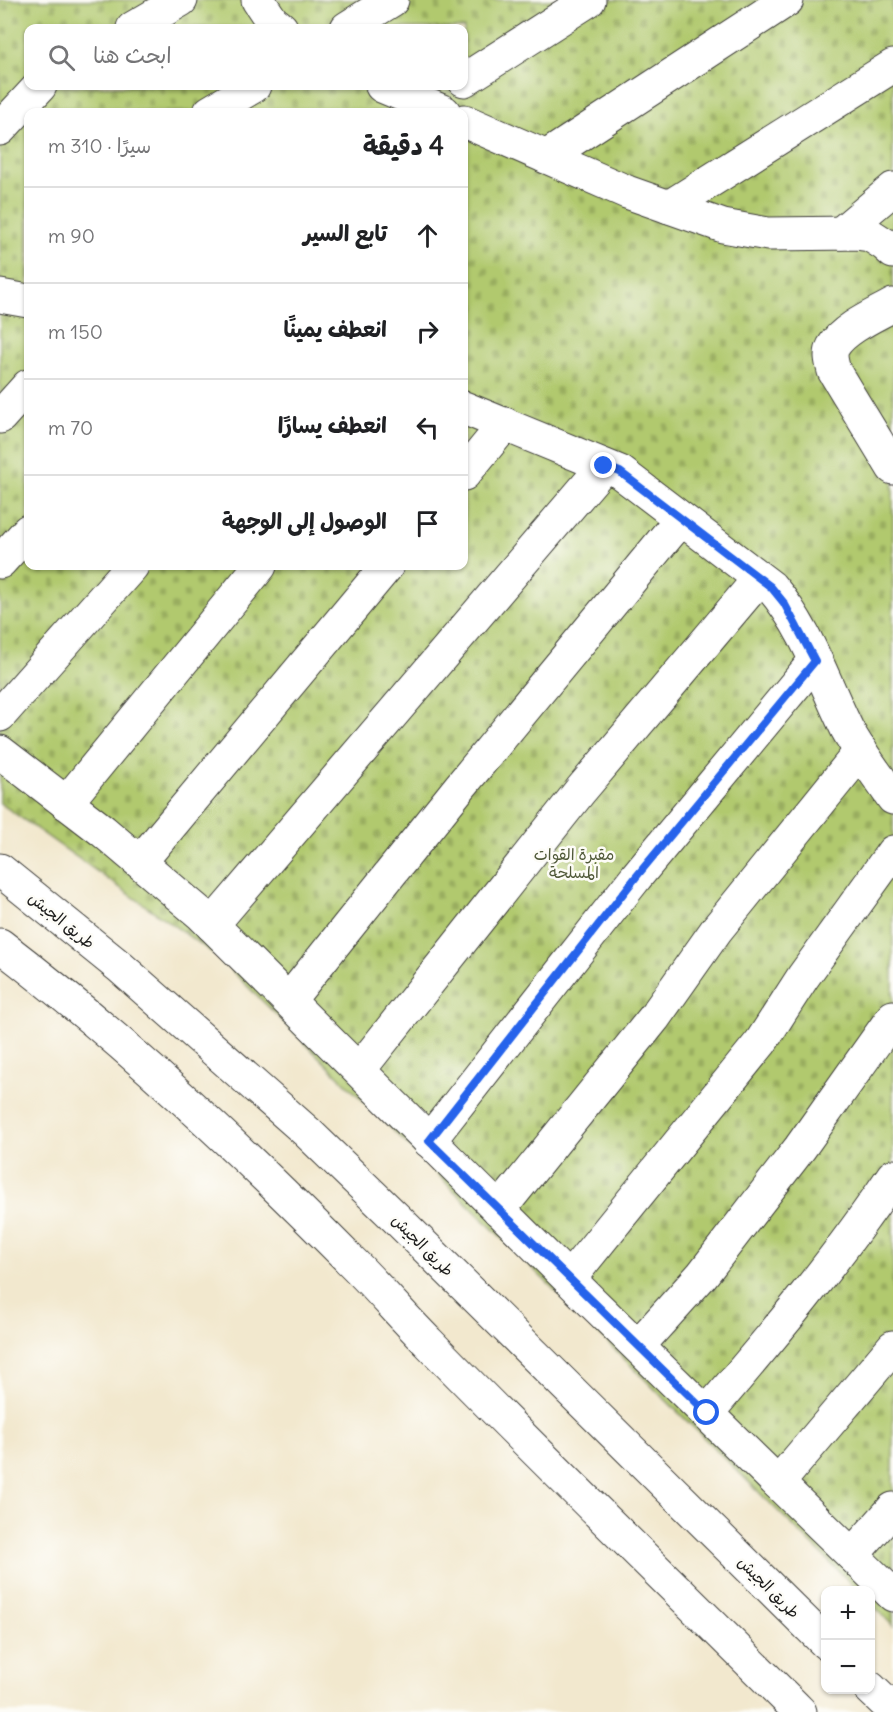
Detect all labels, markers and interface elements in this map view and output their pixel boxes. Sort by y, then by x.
search box [24,24,468,90]
icon: search [45,41,78,74]
text: ابحث هنا [93,41,172,69]
text: 4 دقيقة [363,129,444,162]
text: سيرًا · 310 m [48,133,151,158]
text: تابع السير [303,219,387,247]
icon: ahead [411,219,444,252]
text: 90 m [48,223,95,248]
text: انعطف يمينًا [284,315,387,343]
icon: right [411,315,444,348]
text: 150 m [48,319,103,344]
text: انعطف يسارًا [278,411,387,439]
icon: left [411,411,444,444]
text: 70 m [48,415,93,440]
route end [590,452,616,478]
text: الوصول إلى الوجهة [222,507,387,535]
icon: arrive [411,507,444,540]
park label: مقبرة القوات المسلحة [534,844,614,882]
street label: طريق الجيش [25,887,99,953]
street label: طريق الجيش [388,1210,458,1280]
route start [693,1399,719,1425]
street label: طريق الجيش [734,1552,804,1622]
map controls [821,1586,875,1694]
button: + [821,1586,875,1640]
button: − [821,1640,875,1694]

